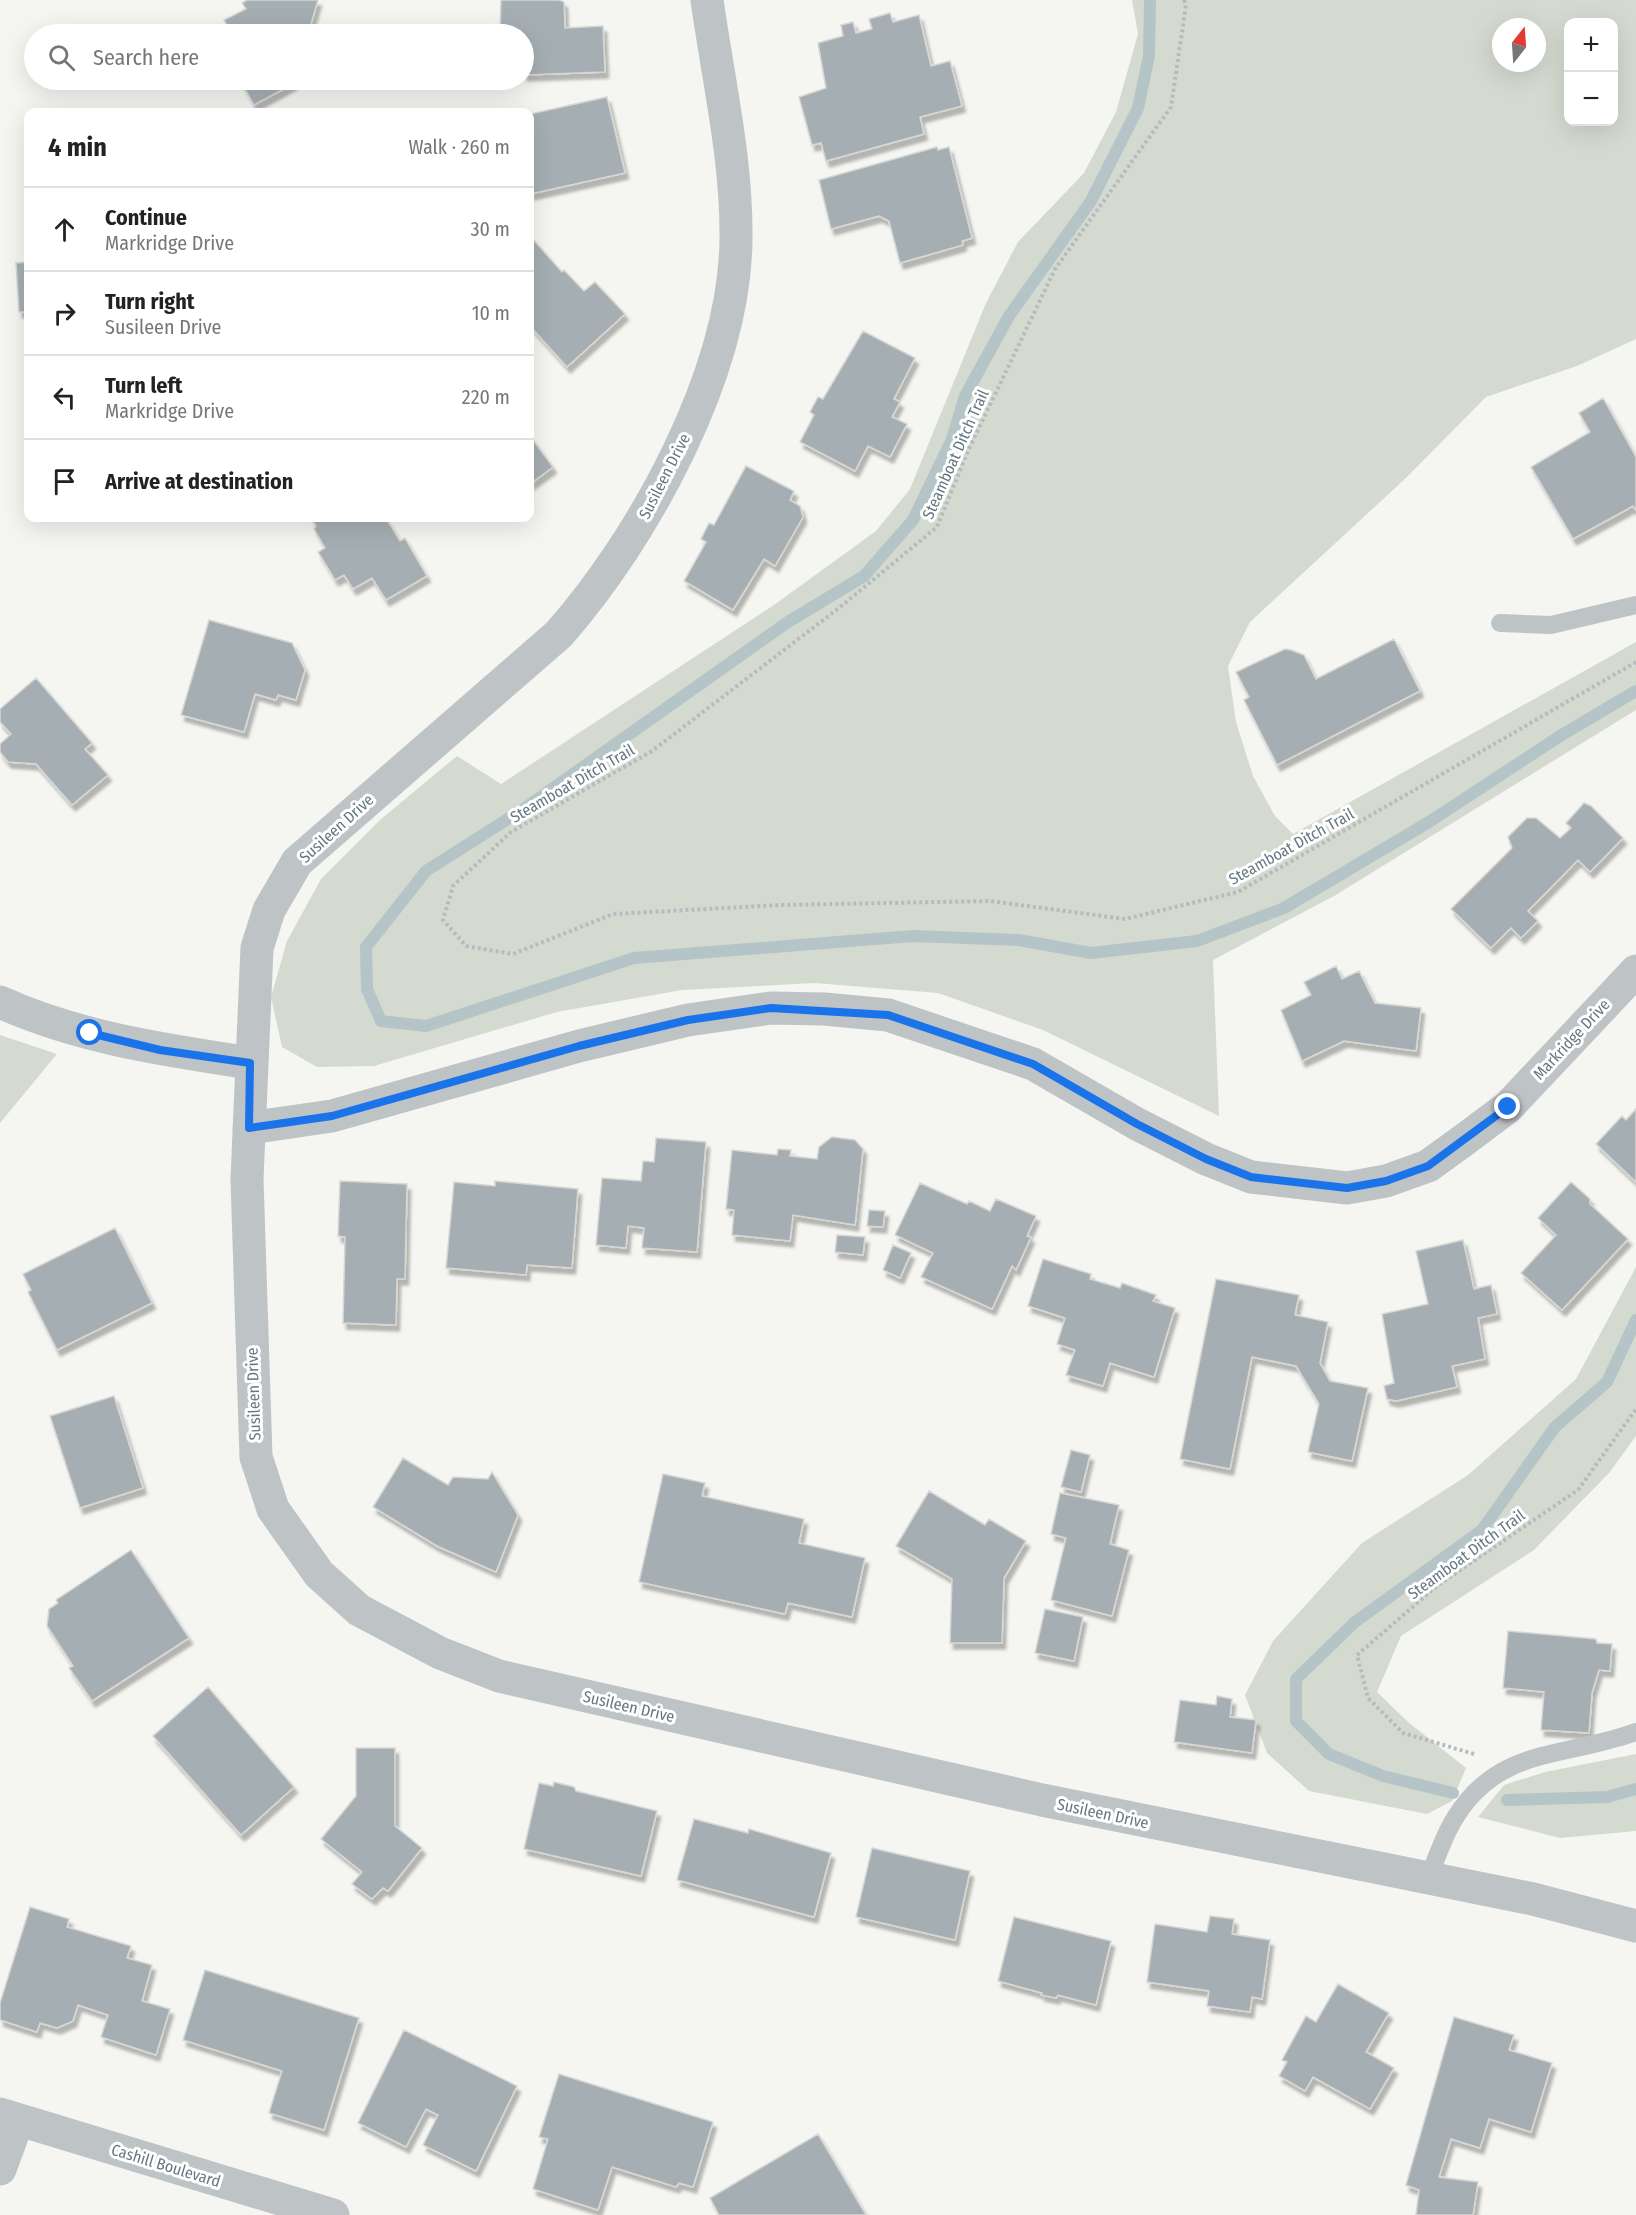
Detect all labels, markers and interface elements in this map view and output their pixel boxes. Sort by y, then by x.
north arrow [1492,18,1546,72]
map controls [1564,18,1618,126]
button: + [1564,18,1618,72]
search box [24,24,534,90]
icon: search [45,41,78,74]
text: Search here [93,44,199,71]
button: − [1564,72,1618,126]
text: 4 min [48,132,107,163]
text: Walk · 260 m [409,135,510,159]
text: Continue [105,204,187,231]
icon: ahead [48,213,81,246]
text: 30 m [470,217,510,241]
text: Markridge Drive [105,231,234,255]
text: Turn right [105,288,194,315]
icon: right [48,297,81,330]
text: 10 m [472,301,510,325]
text: Susileen Drive [105,315,221,339]
text: Turn left [105,372,183,399]
icon: left [48,381,81,414]
text: 220 m [462,385,510,409]
street label: Steamboat Ditch Trail [918,386,993,522]
text: Markridge Drive [105,399,234,423]
street label: Susileen Drive [635,430,694,522]
icon: arrive [48,465,81,498]
text: Arrive at destination [105,468,293,495]
street label: Steamboat Ditch Trail [507,740,638,827]
street label: Susileen Drive [295,790,377,867]
street label: Steamboat Ditch Trail [1225,804,1357,889]
street label: Markridge Drive [1529,995,1614,1084]
route start [76,1019,102,1045]
route end [1494,1093,1520,1119]
street label: Susileen Drive [242,1347,265,1441]
street label: Steamboat Ditch Trail [1404,1506,1528,1603]
street label: Susileen Drive [581,1687,677,1726]
street label: Susileen Drive [1055,1795,1151,1832]
street label: Cashill Boulevard [109,2140,223,2191]

